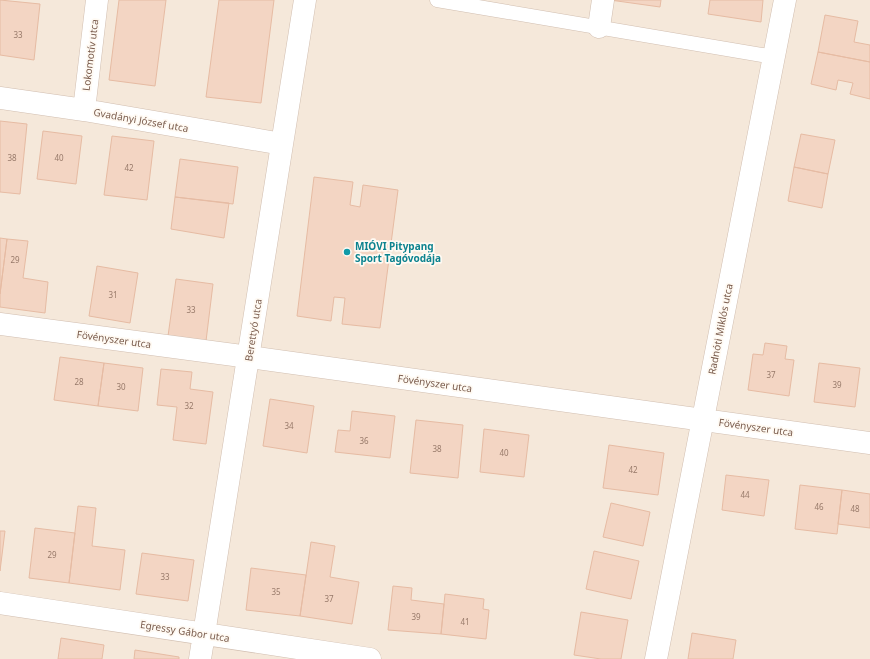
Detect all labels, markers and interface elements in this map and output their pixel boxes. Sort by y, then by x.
street label: Lokomotív utca [79,18,101,92]
house number: 33 [13,29,23,40]
street label: Gvadányi József utca [92,105,190,135]
house number: 38 [7,152,17,163]
house number: 40 [54,152,64,163]
house number: 42 [124,162,134,173]
place label: MIÓVI Pitypang Sport Tagóvodája [355,239,441,265]
marker: MIÓVI Pitypang Sport Tagóvodája [342,247,352,257]
house number: 29 [10,254,20,265]
street label: Radnóti Miklós utca [704,282,736,376]
house number: 31 [108,289,118,300]
street label: Berettyó utca [241,298,265,362]
house number: 33 [186,304,196,315]
street label: Fövényszer utca [76,327,152,351]
house number: 37 [766,369,776,380]
street label: Fövényszer utca [397,371,473,395]
house number: 28 [74,376,84,387]
house number: 39 [832,379,842,390]
house number: 30 [116,381,126,392]
house number: 32 [184,400,194,411]
street label: Fövényszer utca [718,415,794,439]
house number: 34 [284,420,294,431]
house number: 36 [359,435,369,446]
house number: 38 [432,443,442,454]
house number: 40 [499,447,509,458]
house number: 42 [628,464,638,475]
house number: 44 [740,489,750,500]
house number: 46 [814,501,824,512]
house number: 48 [850,503,860,514]
house number: 29 [47,549,57,560]
house number: 33 [160,571,170,582]
house number: 35 [271,586,281,597]
house number: 37 [324,593,334,604]
house number: 39 [411,611,421,622]
house number: 41 [460,616,470,627]
street label: Egressy Gábor utca [139,617,231,645]

